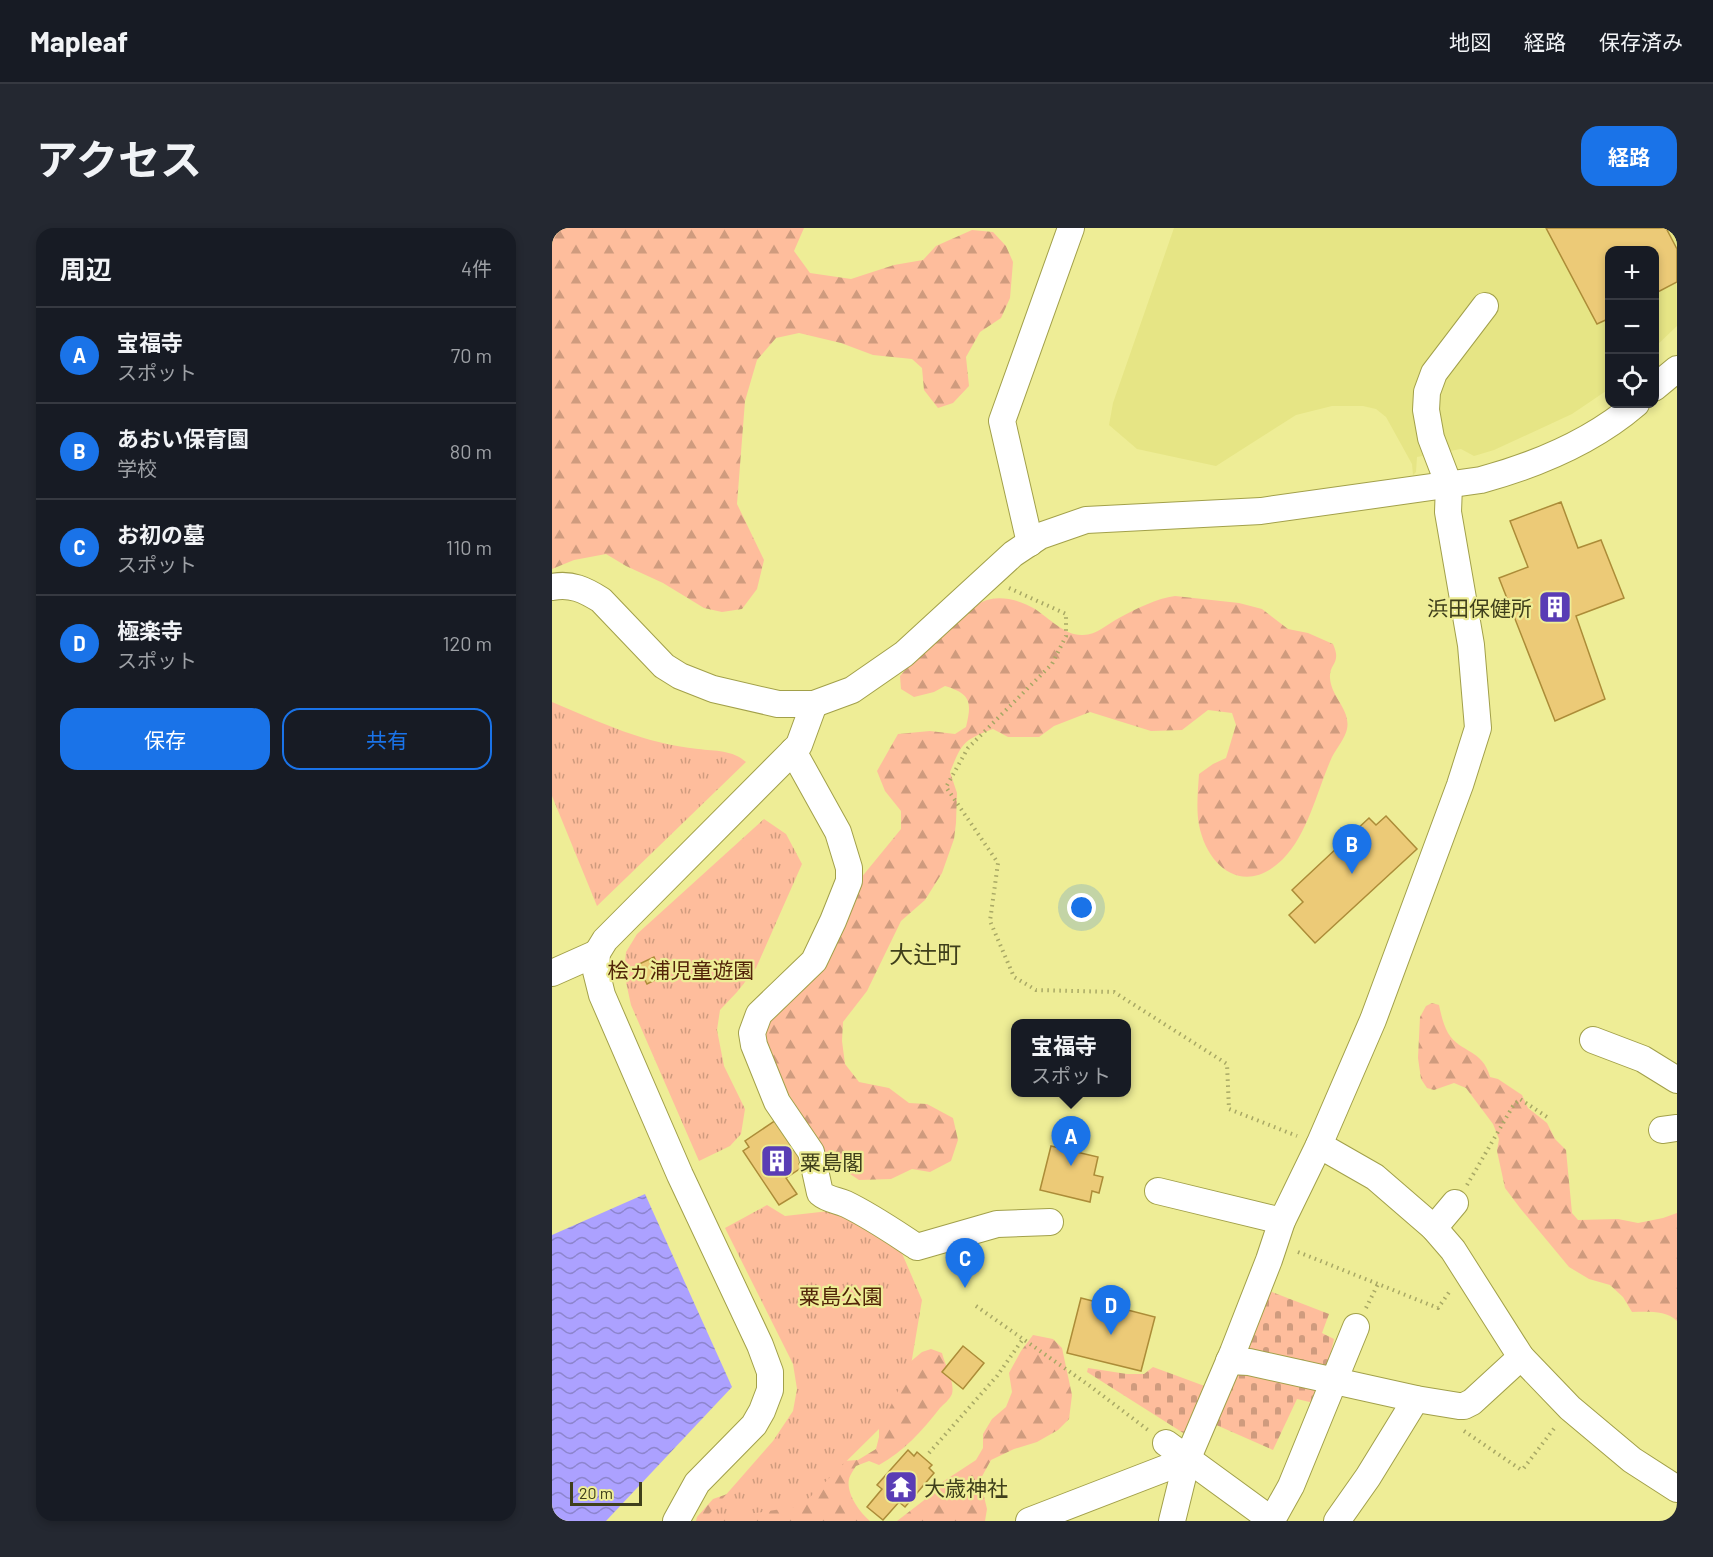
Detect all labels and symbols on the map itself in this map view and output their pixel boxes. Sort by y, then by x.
building icon: 浜田保健所 [1537,589,1573,625]
place label: 浜田保健所 [1427,595,1532,620]
pin: B [1332,824,1372,874]
your location [1067,893,1096,922]
district label: 大辻町 [889,939,961,968]
park label: 桧ヵ浦児童遊園 [608,957,755,982]
pin: A [1052,1116,1090,1166]
building icon: 粟島閣 [759,1143,795,1179]
place label: 粟島閣 [800,1149,863,1174]
pin: C [946,1238,984,1288]
park label: 粟島公園 [799,1283,883,1308]
pin: D [1092,1286,1130,1335]
temple icon: 大歳神社 [883,1469,919,1505]
place label: 大歳神社 [924,1475,1008,1500]
scale bar [570,1479,642,1506]

